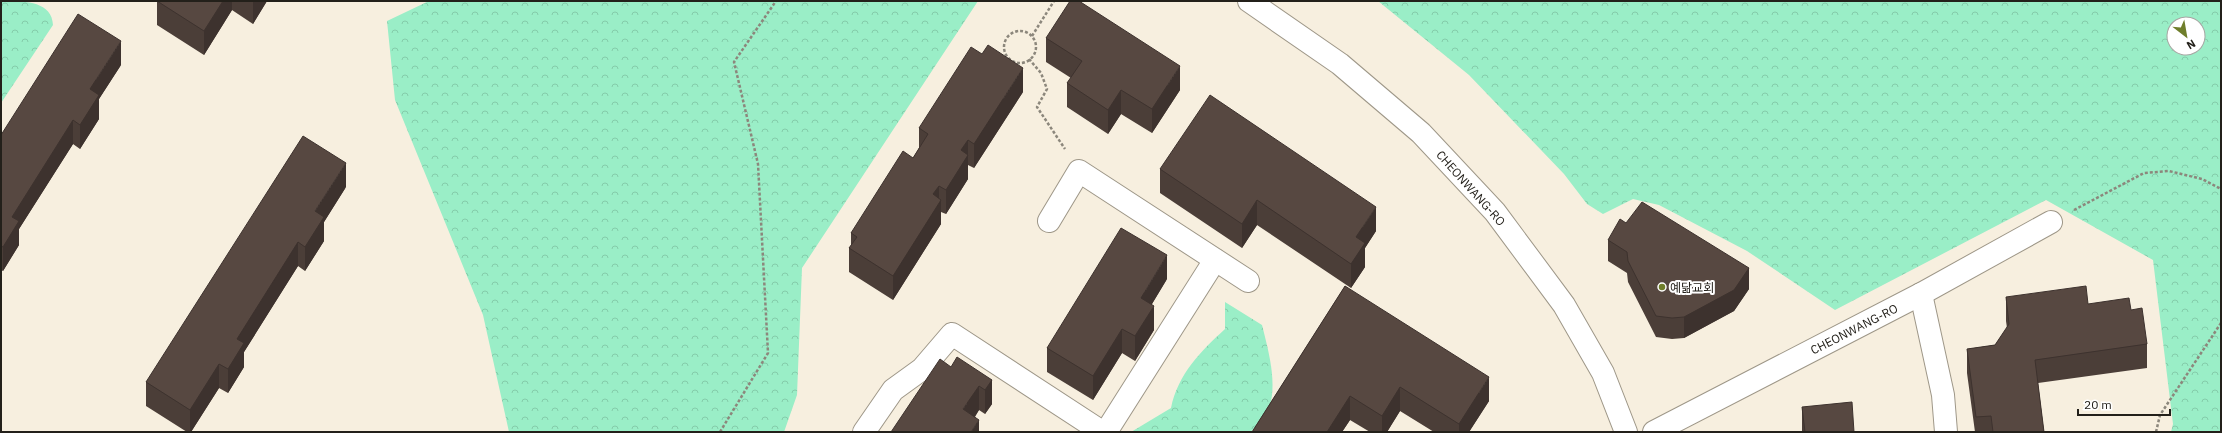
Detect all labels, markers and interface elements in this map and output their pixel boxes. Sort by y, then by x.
north arrow [2166,16,2206,56]
text: N [2184,37,2198,53]
street label: CHEONWANG-RO [1433,147,1509,229]
place label: 예닮교회 [1670,280,1714,295]
marker: 예닮교회 [1657,282,1667,292]
street label: CHEONWANG-RO [1808,301,1900,357]
scale bar [2078,391,2170,417]
text: 20 m [2084,397,2112,412]

